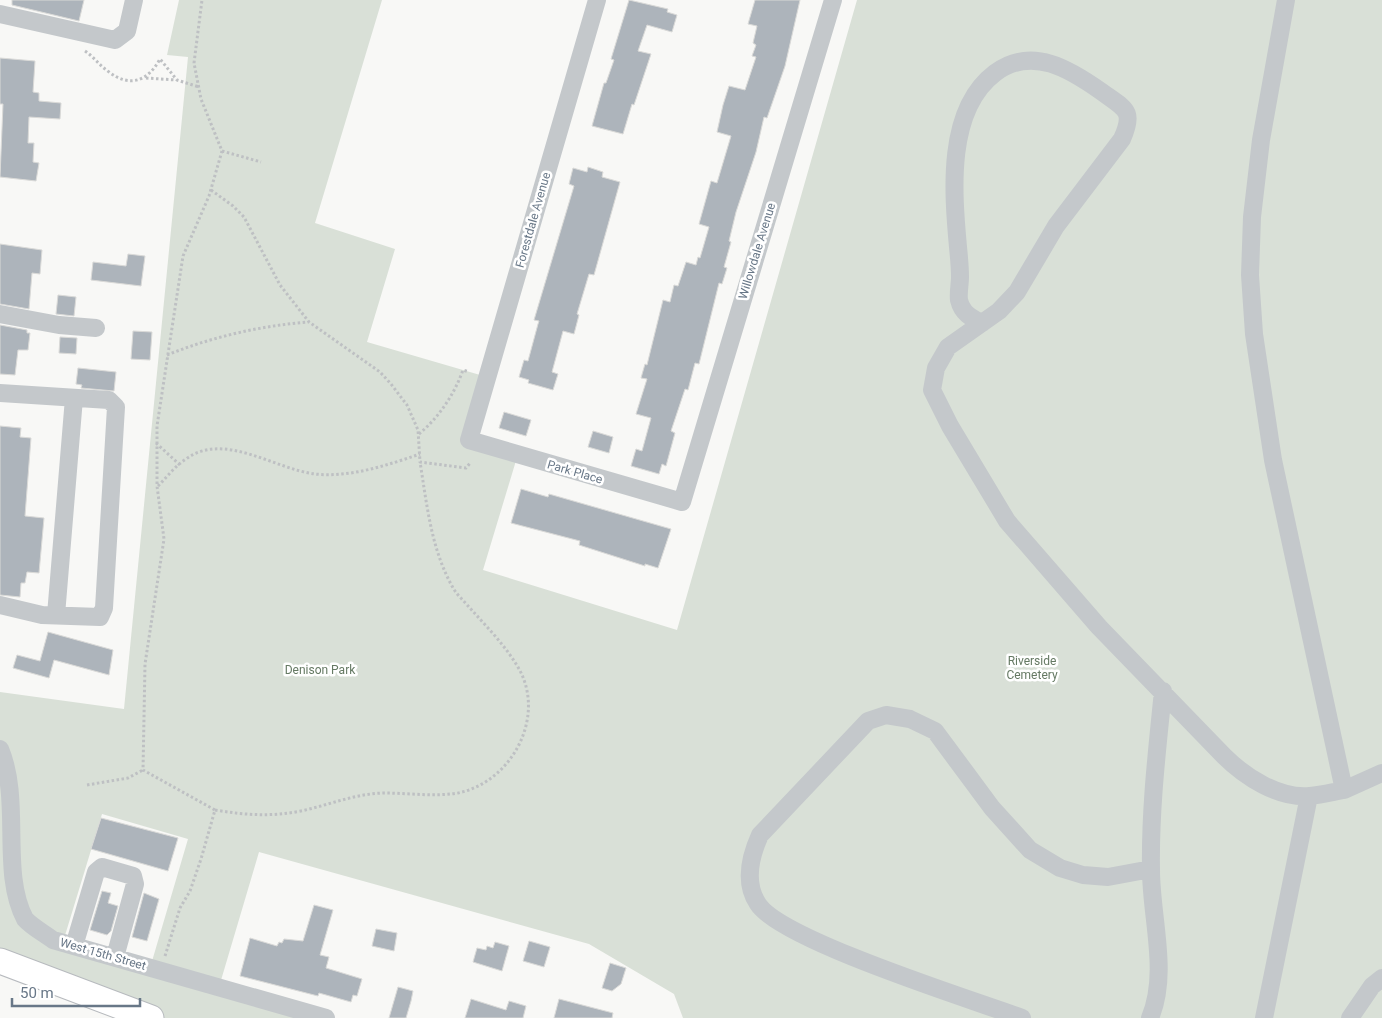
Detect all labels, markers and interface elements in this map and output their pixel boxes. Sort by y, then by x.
street label: Forestdale Avenue [513,171,553,269]
street label: Willowdale Avenue [736,201,778,301]
street label: Park Place [546,457,604,487]
park label: Riverside Cemetery [1006,654,1058,682]
park label: Denison Park [285,663,356,677]
street label: West 15th Street [58,935,148,973]
scale bar [12,976,140,1008]
text: 50 m [20,984,54,1002]

